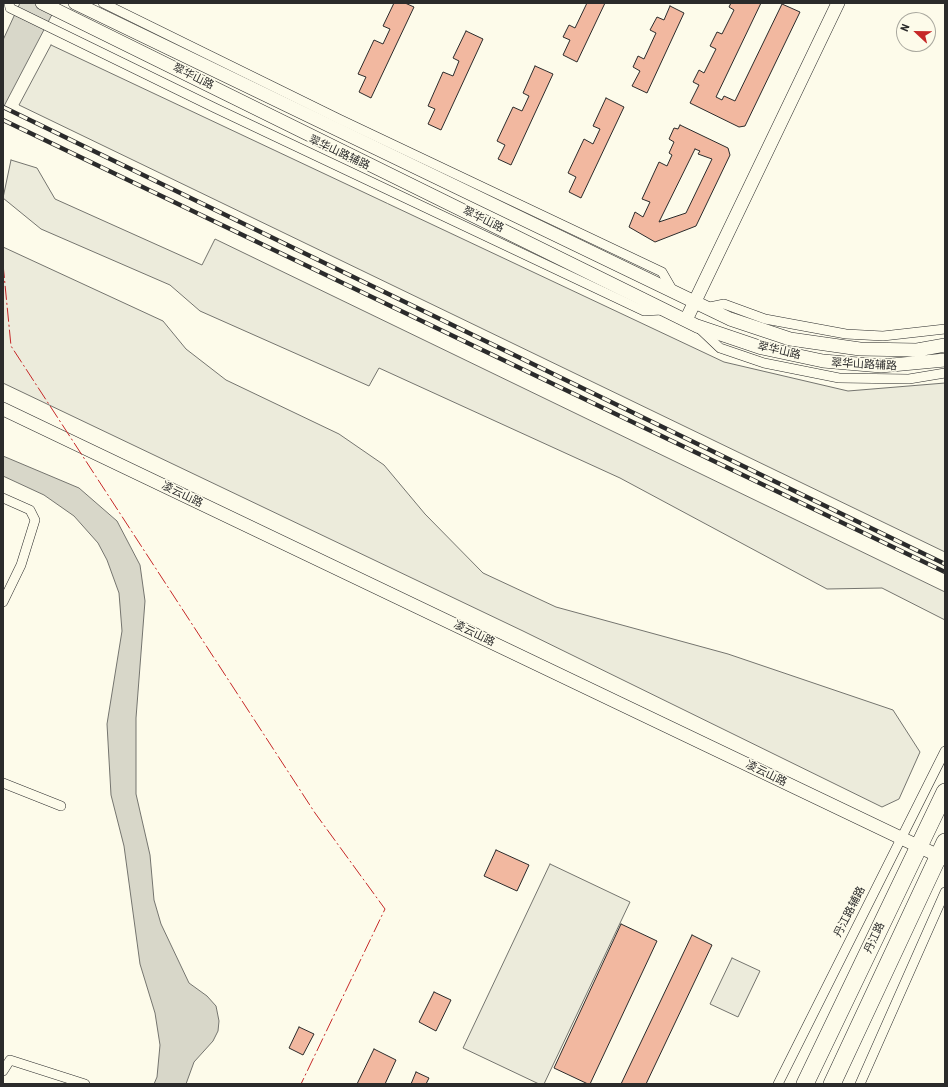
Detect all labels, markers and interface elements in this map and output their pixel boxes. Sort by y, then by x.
north arrow [896,12,936,52]
text: N [898,22,913,33]
street label: 翠华山路 [170,61,216,93]
street label: 翠华山路辅路 [306,133,372,173]
street label: 翠华山路 [460,204,506,236]
street label: 翠华山路 [756,340,802,362]
street label: 翠华山路辅路 [831,357,897,373]
street label: 凌云山路 [159,479,205,511]
street label: 凌云山路 [451,618,497,650]
street label: 凌云山路 [743,758,789,790]
street label: 丹江路辅路 [832,885,868,939]
street label: 丹江路 [862,920,888,956]

